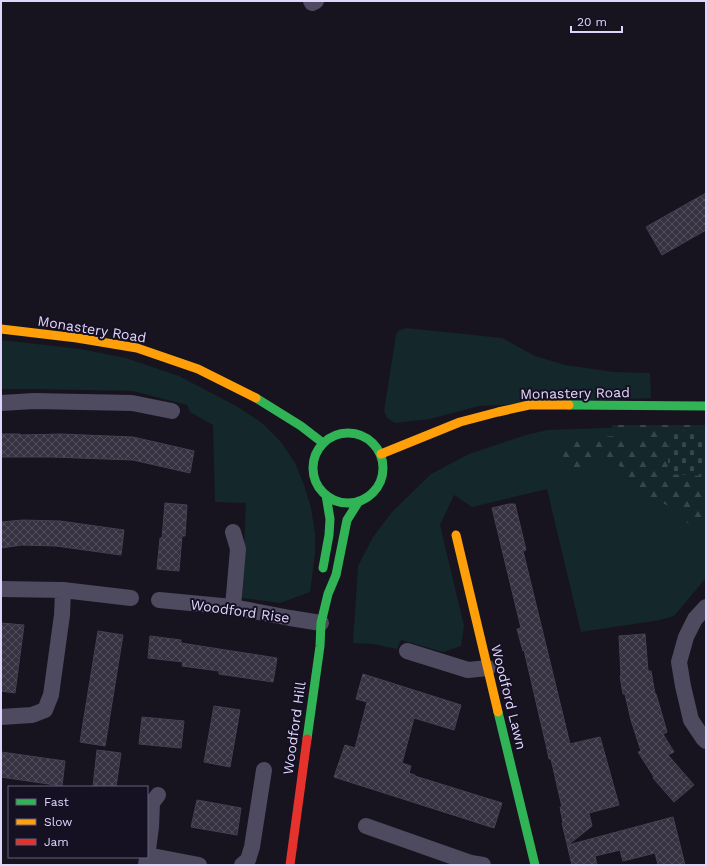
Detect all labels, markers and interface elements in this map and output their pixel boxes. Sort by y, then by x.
scale bar [571,8,622,34]
text: 20 m [577,15,607,29]
street label: Monastery Road [37,313,147,345]
street label: Monastery Road [520,384,630,402]
street label: Woodford Rise [190,596,290,626]
street label: Woodford Lawn [488,643,530,751]
street label: Woodford Hill [280,680,309,776]
legend [8,786,148,858]
text: Fast [44,795,69,809]
text: Slow [44,815,72,829]
text: Jam [44,835,69,849]

